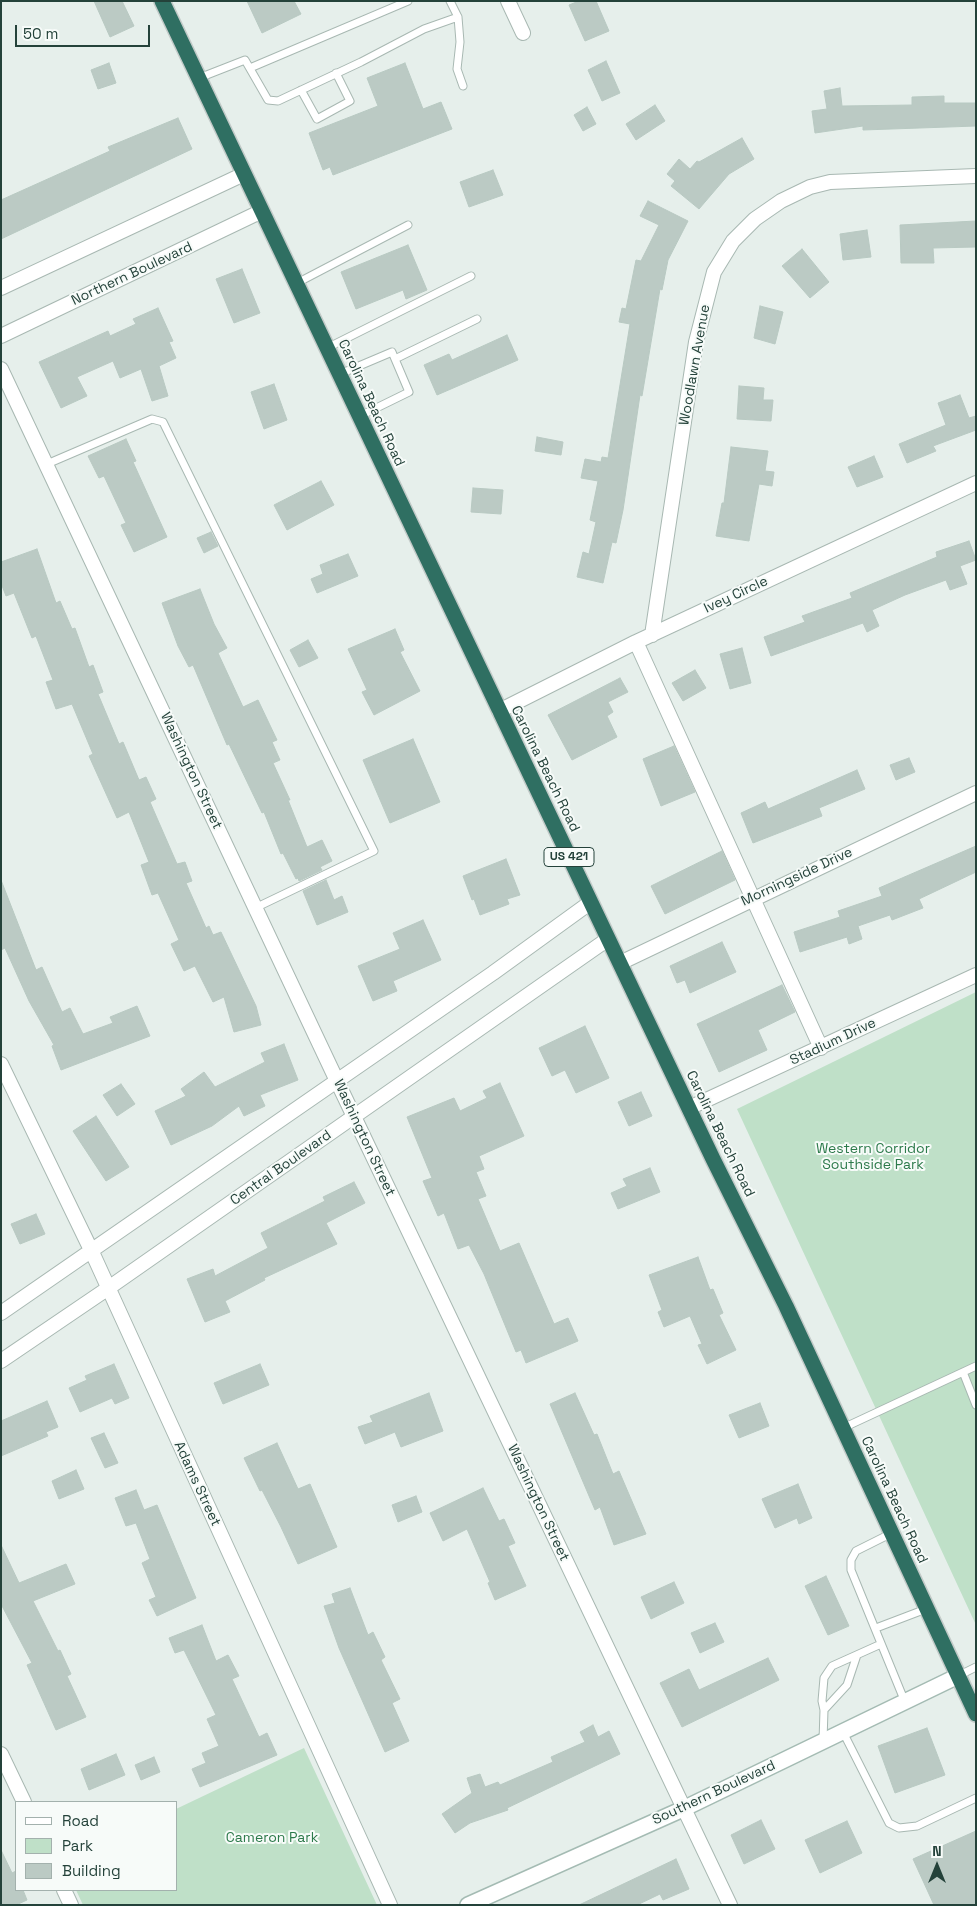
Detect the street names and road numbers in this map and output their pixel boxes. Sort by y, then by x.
street label: Northern Boulevard [69,239,195,309]
street label: Woodlawn Avenue [676,303,714,427]
street label: Carolina Beach Road [334,337,408,469]
street label: Ivey Circle [701,573,771,617]
street label: Carolina Beach Road [507,703,583,835]
street label: Washington Street [157,710,225,832]
street label: Morningside Drive [739,844,855,910]
road number: US 421 [544,848,594,866]
street label: Stadium Drive [787,1015,879,1069]
street label: Carolina Beach Road [682,1068,758,1200]
street label: Washington Street [330,1077,398,1199]
street label: Central Boulevard [227,1127,335,1209]
street label: Carolina Beach Road [857,1434,931,1566]
street label: Adams Street [170,1439,224,1529]
street label: Washington Street [504,1442,572,1564]
street label: Southern Boulevard [650,1757,778,1829]

